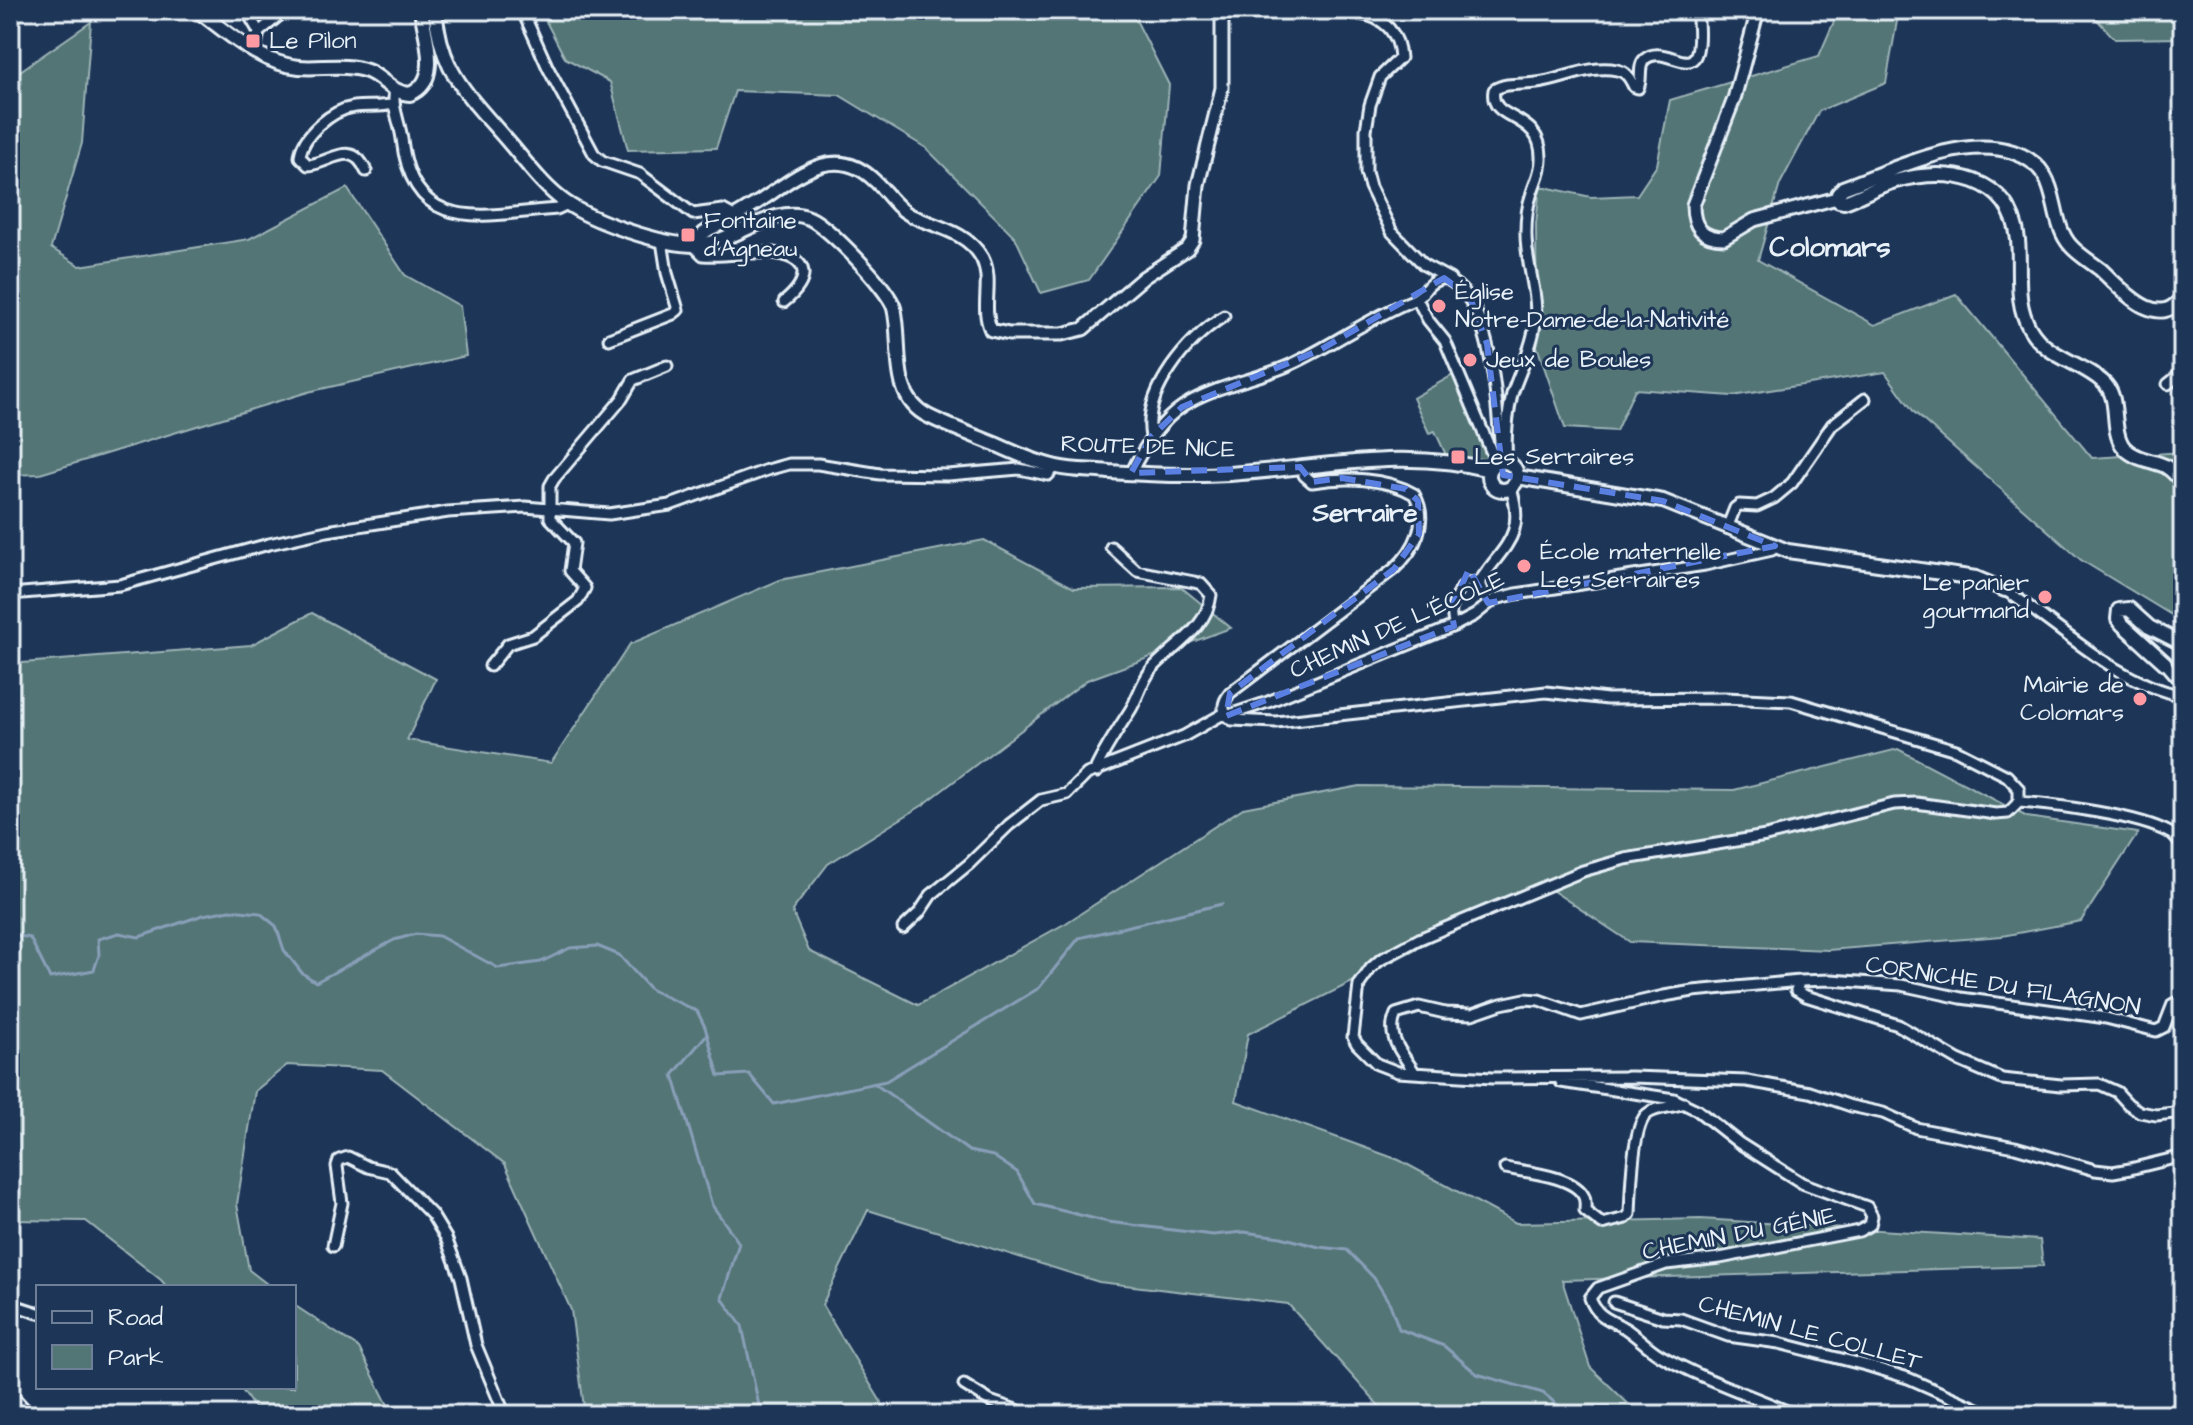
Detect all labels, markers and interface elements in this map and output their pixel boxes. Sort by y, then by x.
place label: Le Pilon [269,24,356,58]
marker: Le Pilon [244,32,262,50]
place label: Fontaine d'Agneau [704,204,797,267]
marker: Fontaine d'Agneau [679,226,697,244]
district label: Colomars [1769,228,1891,267]
place label: Église Notre-Dame-de-la-Nativité [1455,275,1729,337]
marker: Église Notre-Dame-de-la-Nativité [1430,297,1448,315]
place label: Jeux de Boules [1486,343,1651,377]
marker: Jeux de Boules [1461,351,1479,369]
street label: ROUTE DE NICE [1060,427,1236,467]
place label: Les Serraires [1474,440,1634,474]
marker: Les Serraires [1449,448,1467,466]
district label: Serraire [1311,495,1418,531]
place label: École maternelle Les Serraires [1540,535,1722,597]
marker: École maternelle Les Serraires [1515,557,1533,575]
street label: CHEMIN DE L'ÉCOLE [1284,562,1510,688]
place label: Le panier gourmand [1922,566,2029,629]
marker: Le panier gourmand [2036,588,2054,606]
place label: Mairie de Colomars [2020,668,2124,730]
marker: Mairie de Colomars [2131,690,2149,708]
street label: CORNICHE DU FILAGNON [1863,947,2143,1025]
street label: CHEMIN DU GÉNIE [1639,1199,1839,1269]
legend [36,1285,296,1389]
street label: CHEMIN LE COLLET [1695,1287,1925,1379]
text: Road [108,1301,163,1335]
text: Park [108,1341,164,1375]

